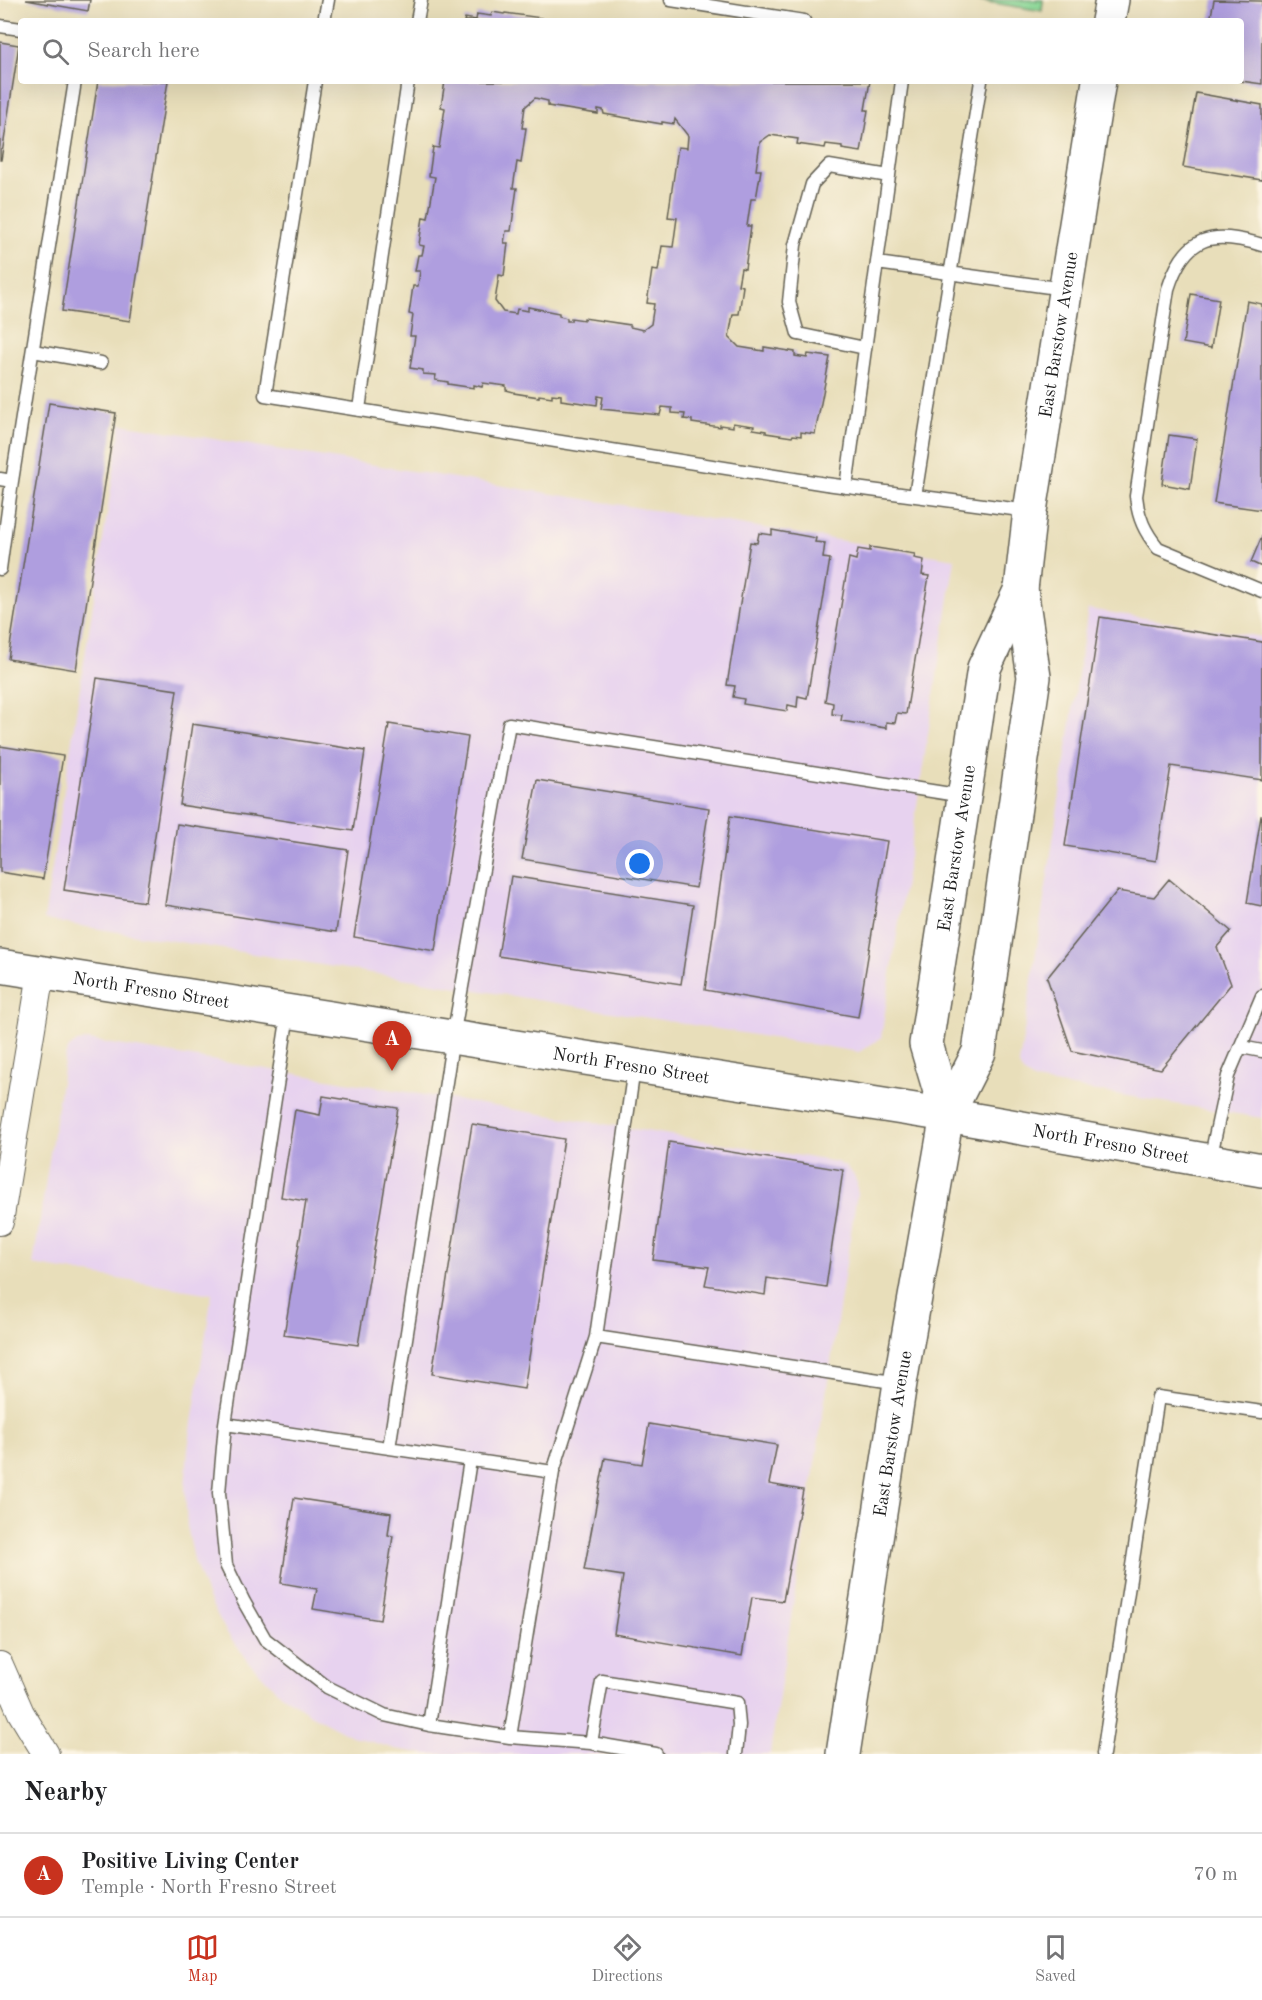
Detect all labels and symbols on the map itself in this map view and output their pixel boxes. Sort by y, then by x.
street label: East Barstow Avenue [1037,251,1081,419]
street label: East Barstow Avenue [935,764,979,933]
your location [625,849,654,878]
street label: North Fresno Street [71,970,231,1012]
pin: A [372,1022,412,1071]
street label: North Fresno Street [551,1045,711,1088]
street label: North Fresno Street [1031,1122,1190,1167]
street label: East Barstow Avenue [872,1349,916,1518]

